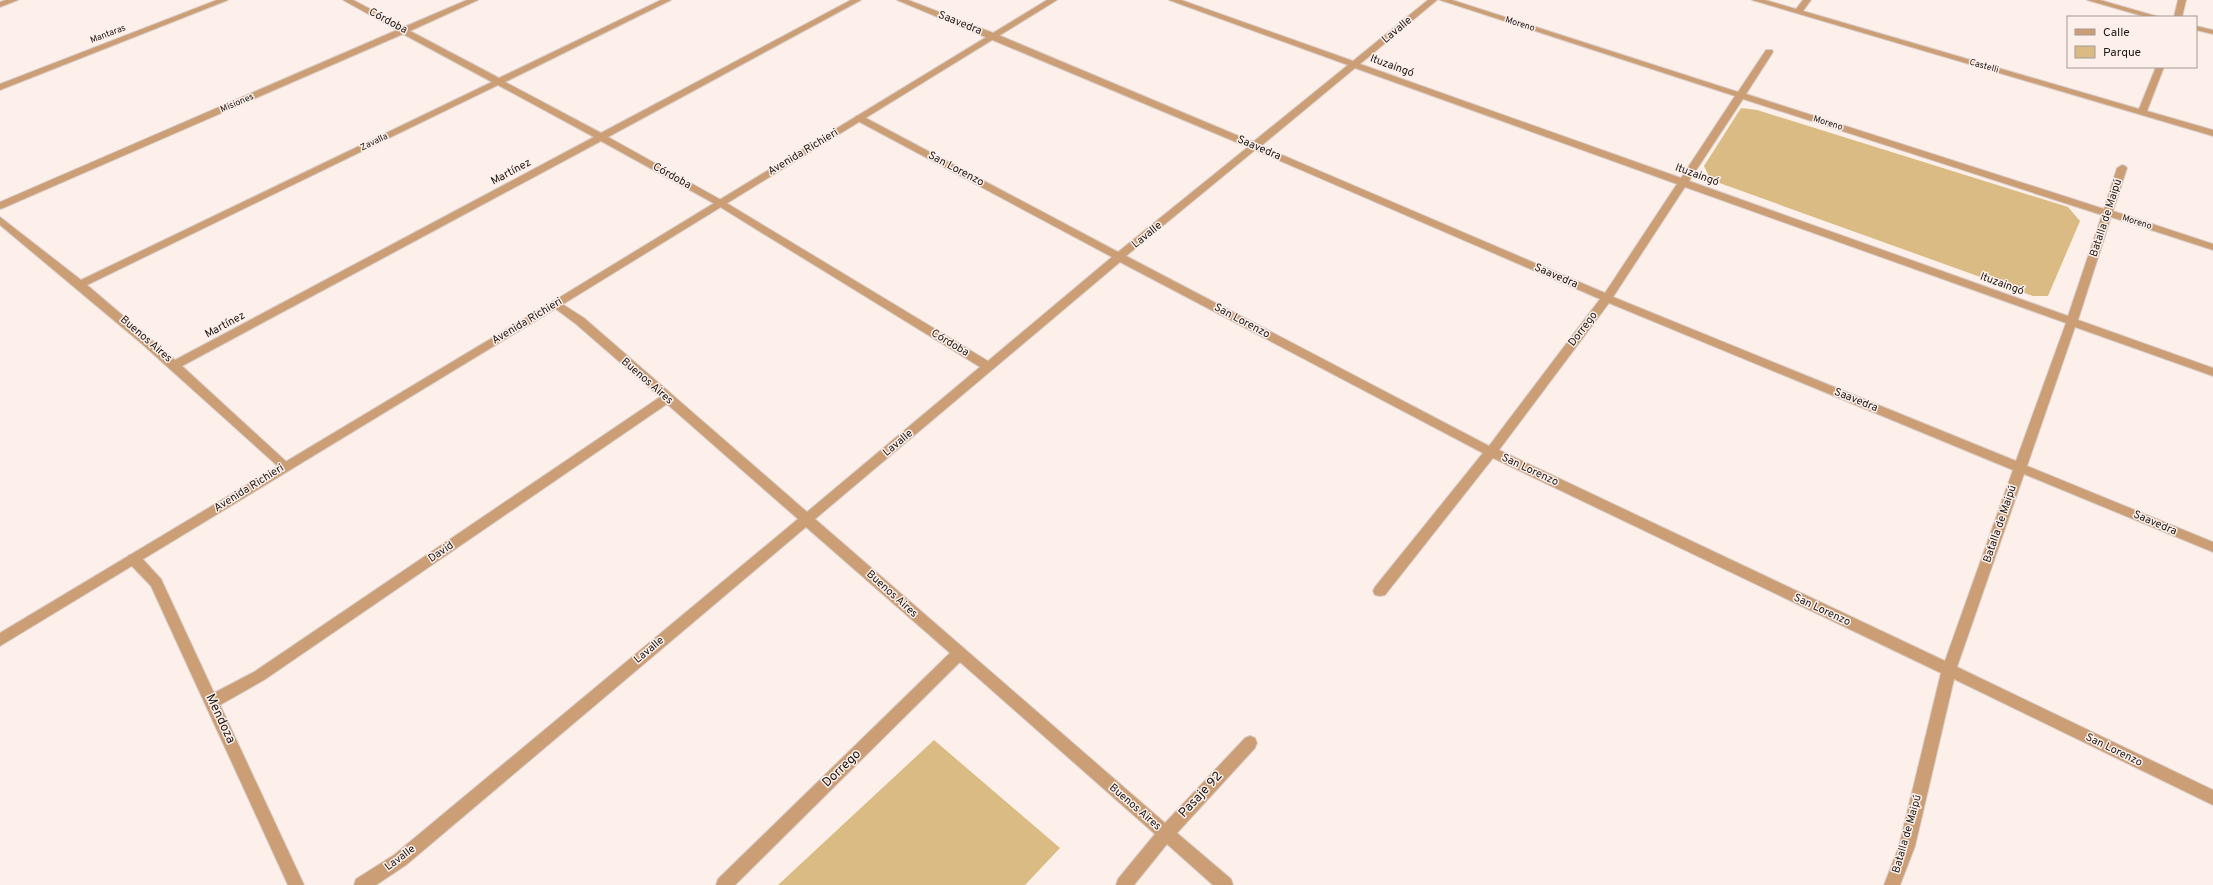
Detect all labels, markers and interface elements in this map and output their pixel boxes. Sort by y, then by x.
street label: Córdoba [366,5,410,37]
street label: Saavedra [936,8,984,38]
street label: Lavalle [1379,13,1415,47]
street label: Moreno [1504,14,1536,34]
legend [2067,16,2197,68]
street label: Mantaras [89,22,127,46]
text: Calle [2103,25,2130,41]
text: Parque [2103,45,2141,61]
street label: Ituzaingó [1368,52,1416,80]
street label: Castelli [1968,57,2000,75]
street label: Misiones [219,91,255,115]
street label: Moreno [1812,113,1844,133]
street label: Avenida Richieri [765,125,841,179]
street label: Zavalla [358,131,390,153]
street label: Saavedra [1235,133,1283,163]
street label: San Lorenzo [926,148,986,190]
street label: Martínez [488,156,534,188]
street label: Córdoba [650,160,694,192]
street label: Ituzaingó [1673,161,1721,189]
street label: Batalla de Maipú [2087,177,2125,259]
street label: Moreno [2121,212,2153,232]
street label: Lavalle [1129,219,1165,251]
street label: Saavedra [1532,261,1580,291]
street label: Ituzaingó [1978,270,2026,298]
street label: Avenida Richieri [489,294,565,348]
street label: San Lorenzo [1212,300,1272,342]
street label: Martínez [202,309,248,341]
street label: Dorrego [1565,309,1601,349]
street label: Buenos Aires [117,313,175,365]
street label: Córdoba [928,326,972,360]
street label: Buenos Aires [618,355,676,407]
street label: Saavedra [1832,385,1880,415]
street label: Lavalle [880,426,916,460]
street label: San Lorenzo [1499,451,1561,489]
street label: Avenida Richieri [211,461,287,515]
street label: Batalla de Maipú [1980,483,2020,565]
street label: Saavedra [2131,508,2179,538]
street label: David [426,538,456,566]
street label: Buenos Aires [863,567,921,621]
street label: San Lorenzo [1791,591,1853,629]
street label: Lavalle [631,633,667,667]
street label: Mendoza [202,692,238,746]
street label: San Lorenzo [2083,730,2145,770]
street label: Dorrego [819,747,865,791]
street label: Pasaje 92 [1176,769,1226,821]
street label: Buenos Aires [1106,781,1164,833]
street label: Batalla de Maipú [1889,793,1925,875]
street label: Lavalle [382,842,418,874]

